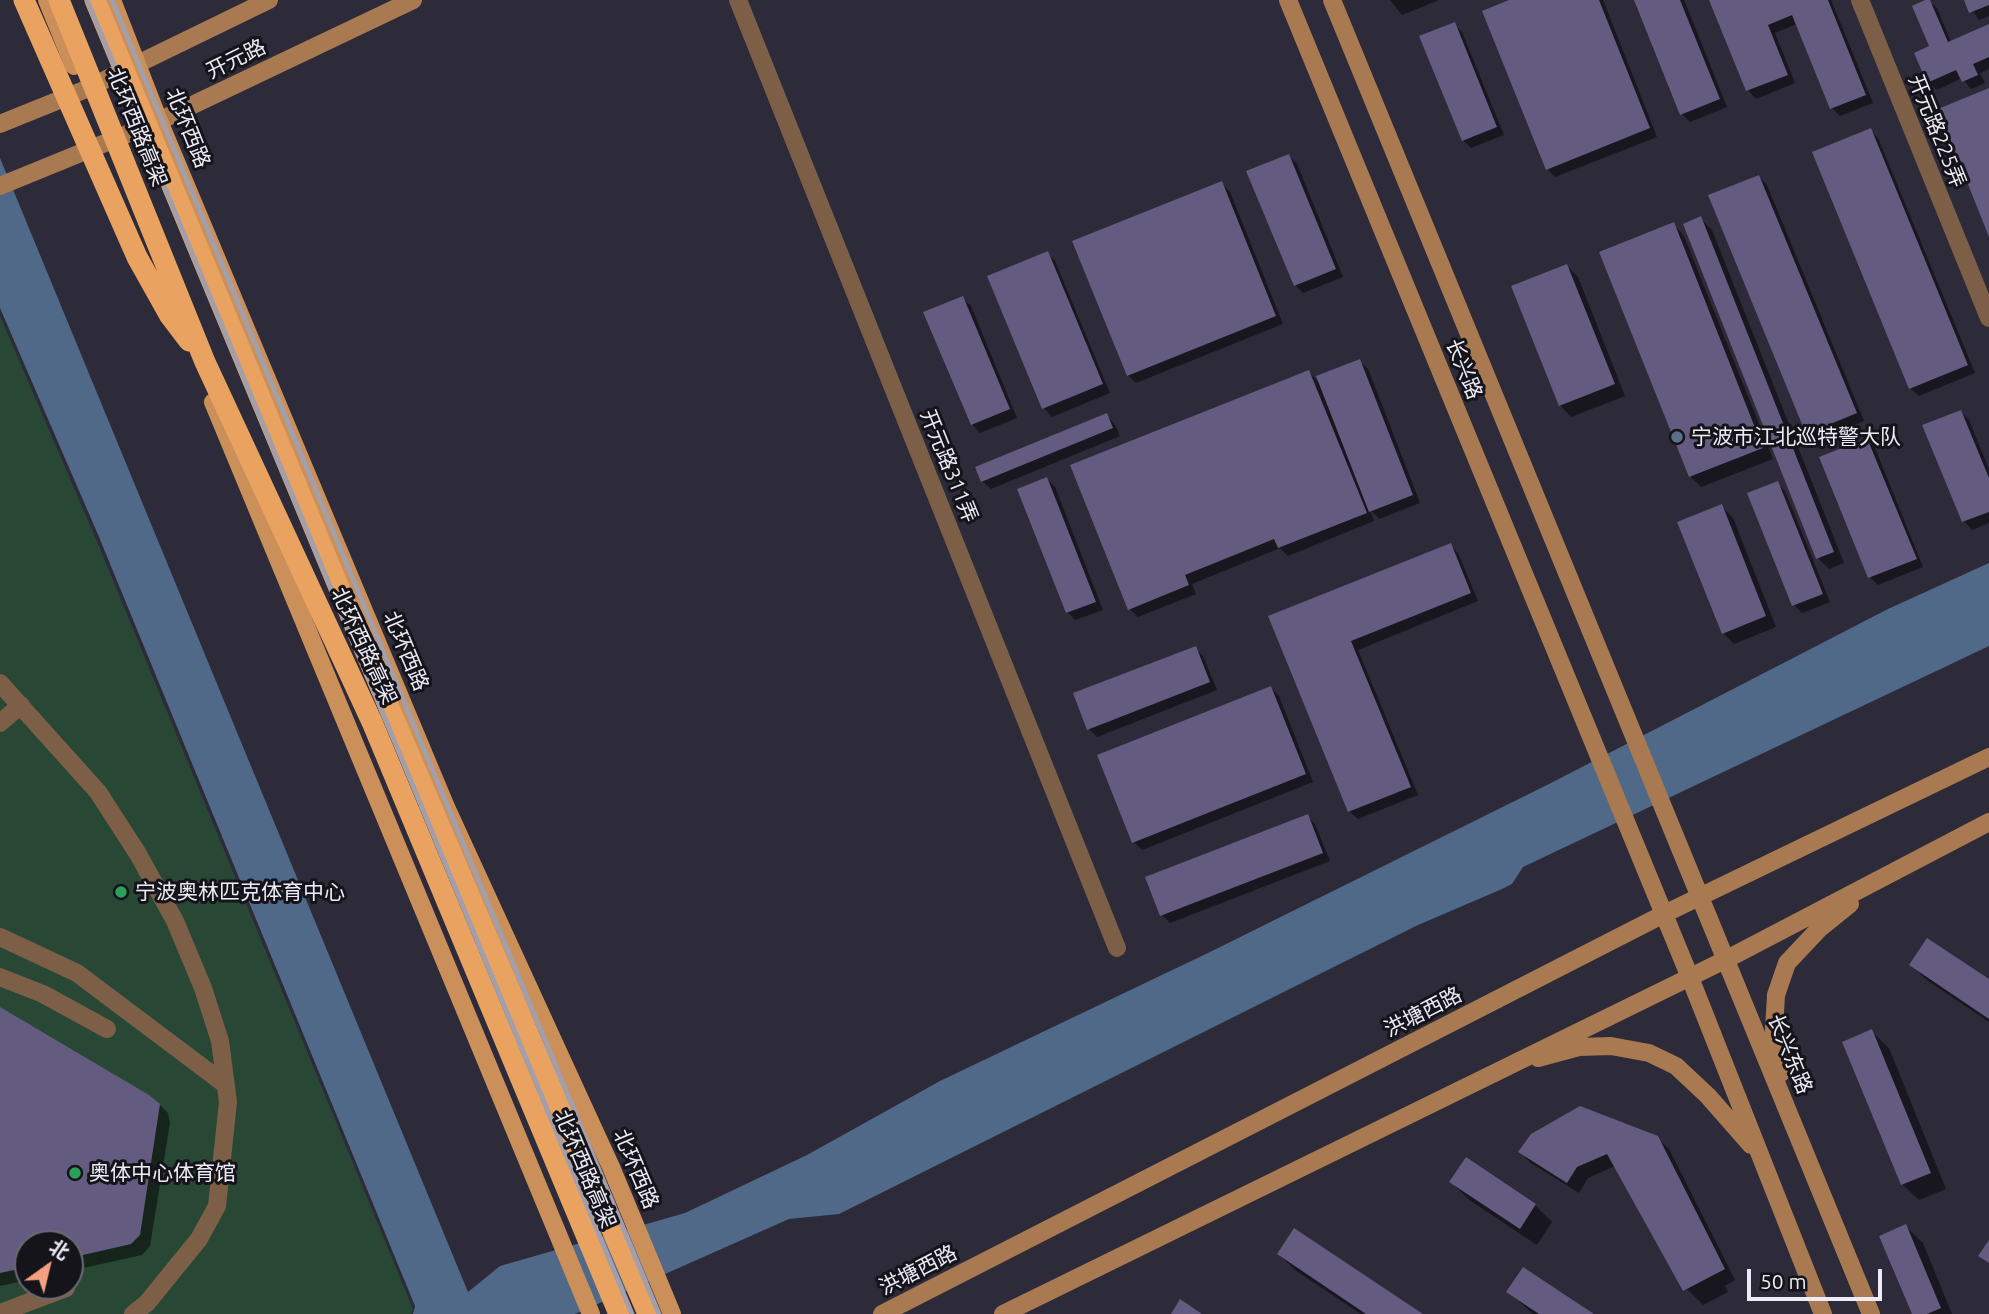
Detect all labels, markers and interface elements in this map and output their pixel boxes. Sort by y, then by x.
street label: 开元路 [202,34,270,84]
street label: 北环西路高架 [102,64,172,190]
street label: 开元路225弄 [1903,71,1971,191]
street label: 北环西路 [161,84,215,172]
street label: 长兴路 [1441,335,1487,403]
street label: 开元路311弄 [915,406,983,526]
place label: 宁波市江北巡特警大队 [1691,424,1901,450]
marker: 宁波市江北巡特警大队 [1669,429,1685,445]
street label: 北环西路高架 [326,584,402,708]
street label: 北环西路 [378,607,434,695]
place label: 宁波奥林匹克体育中心 [135,879,345,905]
marker: 宁波奥林匹克体育中心 [113,884,129,900]
street label: 洪塘西路 [1380,982,1466,1042]
street label: 长兴东路 [1763,1010,1817,1098]
street label: 北环西路高架 [549,1106,621,1232]
street label: 北环西路 [608,1125,664,1213]
place label: 奥体中心体育馆 [89,1160,236,1186]
marker: 奥体中心体育馆 [67,1165,83,1181]
north arrow [14,1230,84,1300]
text: 北 [46,1235,74,1264]
street label: 洪塘西路 [875,1240,961,1300]
scale bar [1751,1254,1886,1298]
text: 50 m [1760,1269,1807,1293]

